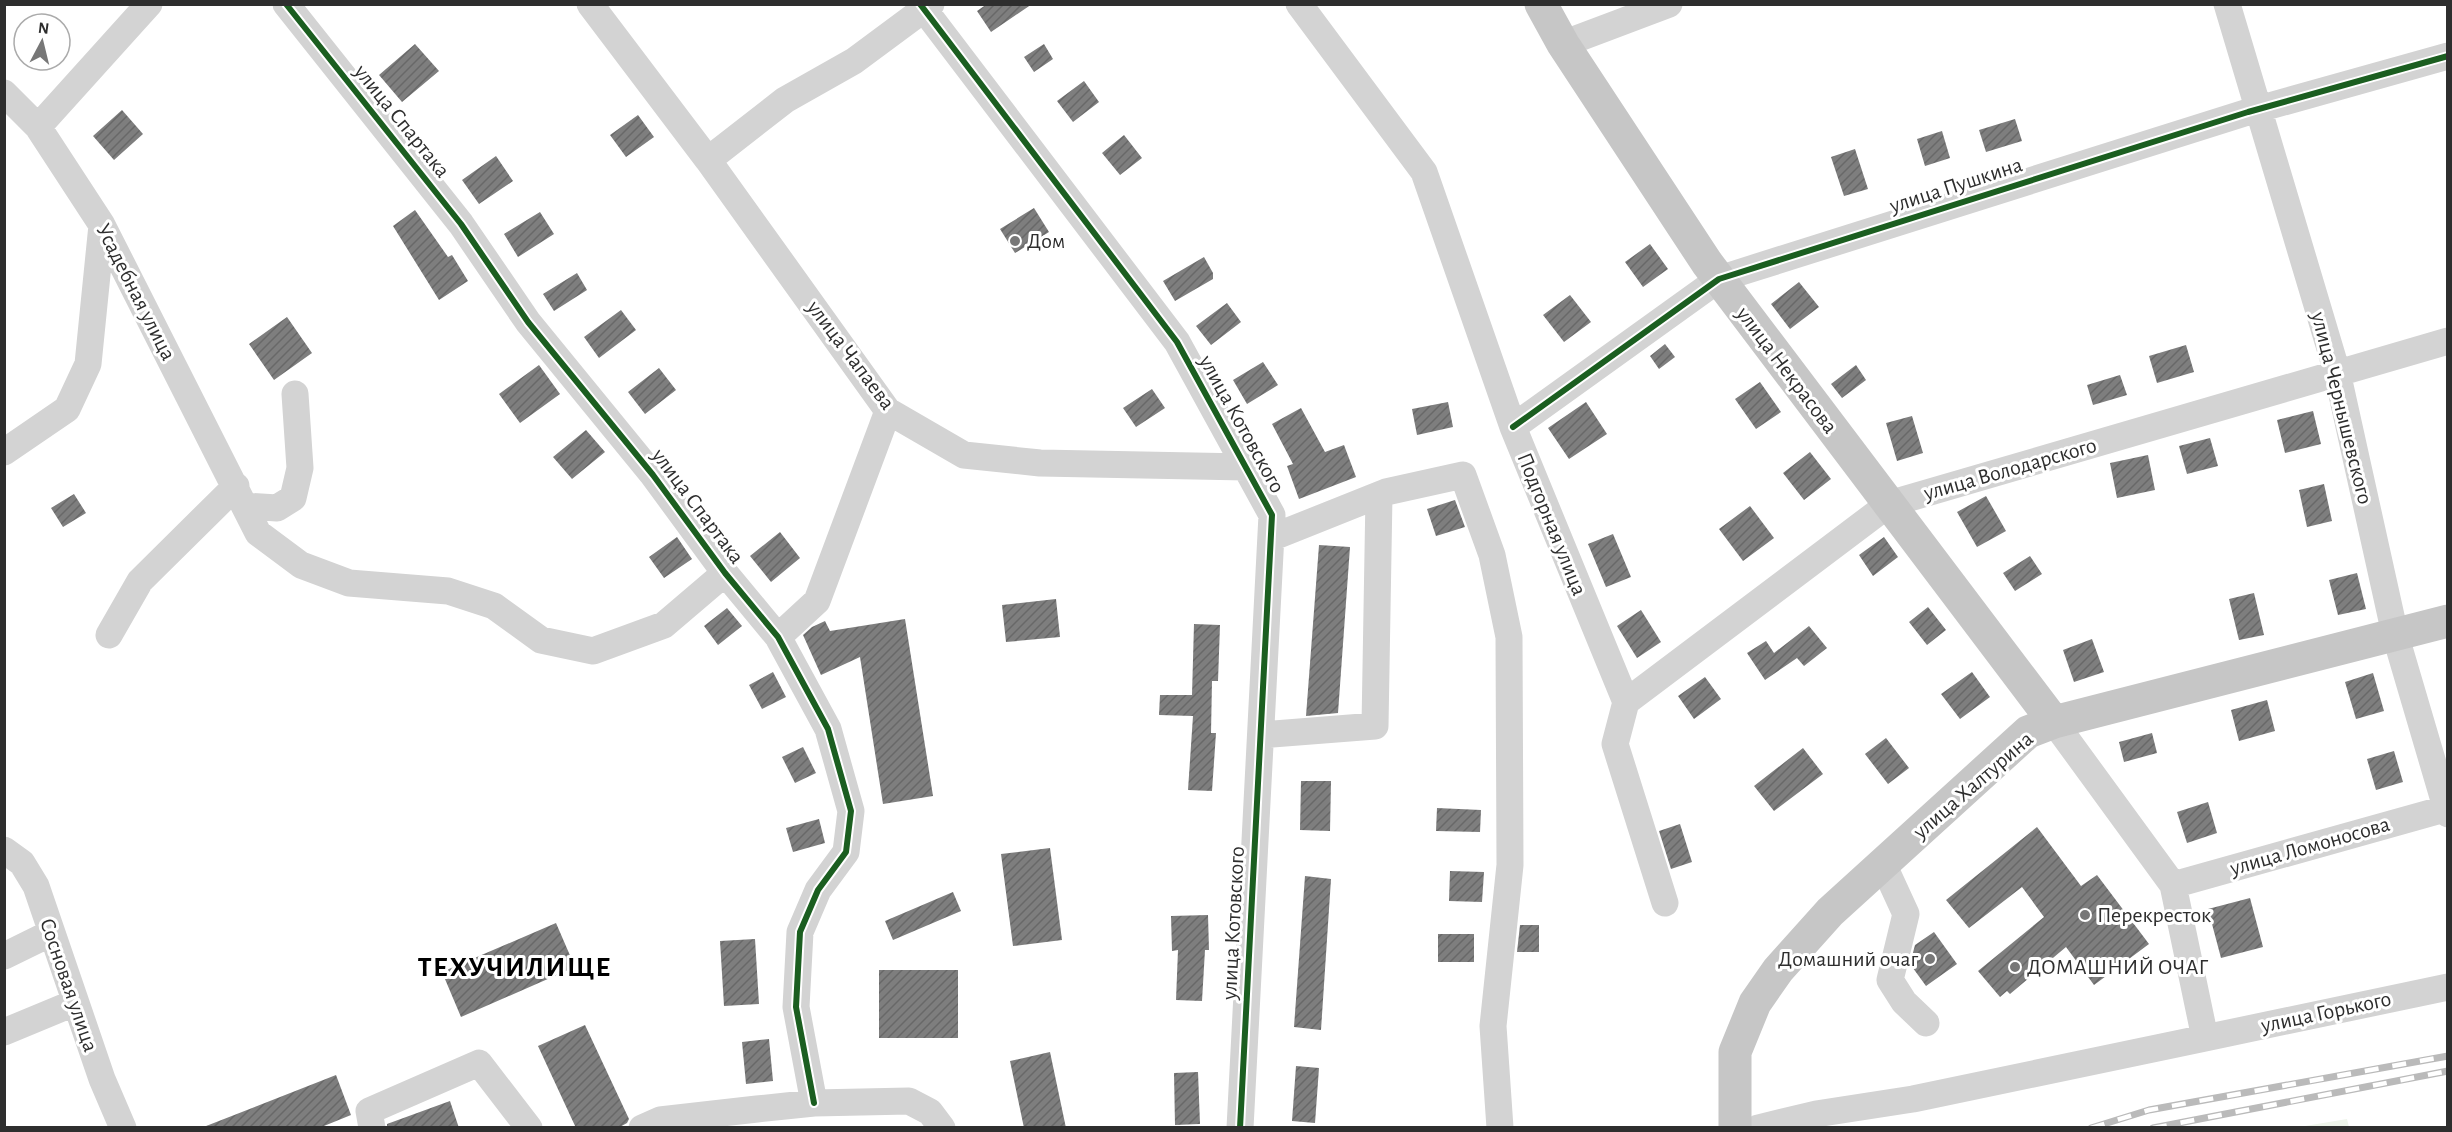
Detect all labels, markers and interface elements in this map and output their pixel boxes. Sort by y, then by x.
north arrow [12,12,72,72]
text: N [37,19,50,37]
street label: улица Спартака [349,60,454,182]
street label: улица Пушкина [1886,153,2025,217]
street label: Усадебная улица [92,220,180,364]
place label: Дом [1027,230,1065,252]
marker: Дом [1008,234,1022,248]
street label: улица Чапаева [802,296,899,414]
street label: улица Некрасова [1732,302,1842,437]
street label: улица Чернышевского [2307,309,2377,506]
street label: улица Котовского [1195,351,1289,497]
street label: улица Володарского [1920,434,2099,504]
street label: улица Спартака [647,444,748,568]
street label: Подгорная улица [1513,449,1591,599]
street label: улица Халтурина [1908,727,2037,843]
street label: улица Ломоносова [2227,813,2392,880]
street label: улица Котовского [1218,846,1248,1001]
place label: Перекресток [2097,904,2211,926]
marker: Перекресток [2078,908,2092,922]
street label: Сосновая улица [36,915,102,1055]
place label: Домашний очаг [1778,948,1918,970]
marker: Домашний очаг [1923,952,1937,966]
district label: ТЕХУЧИЛИЩЕ [418,954,612,982]
place label: ДОМАШНИЙ ОЧАГ [2027,956,2208,978]
marker: ДОМАШНИЙ ОЧАГ [2008,960,2022,974]
street label: улица Горького [2258,988,2393,1037]

